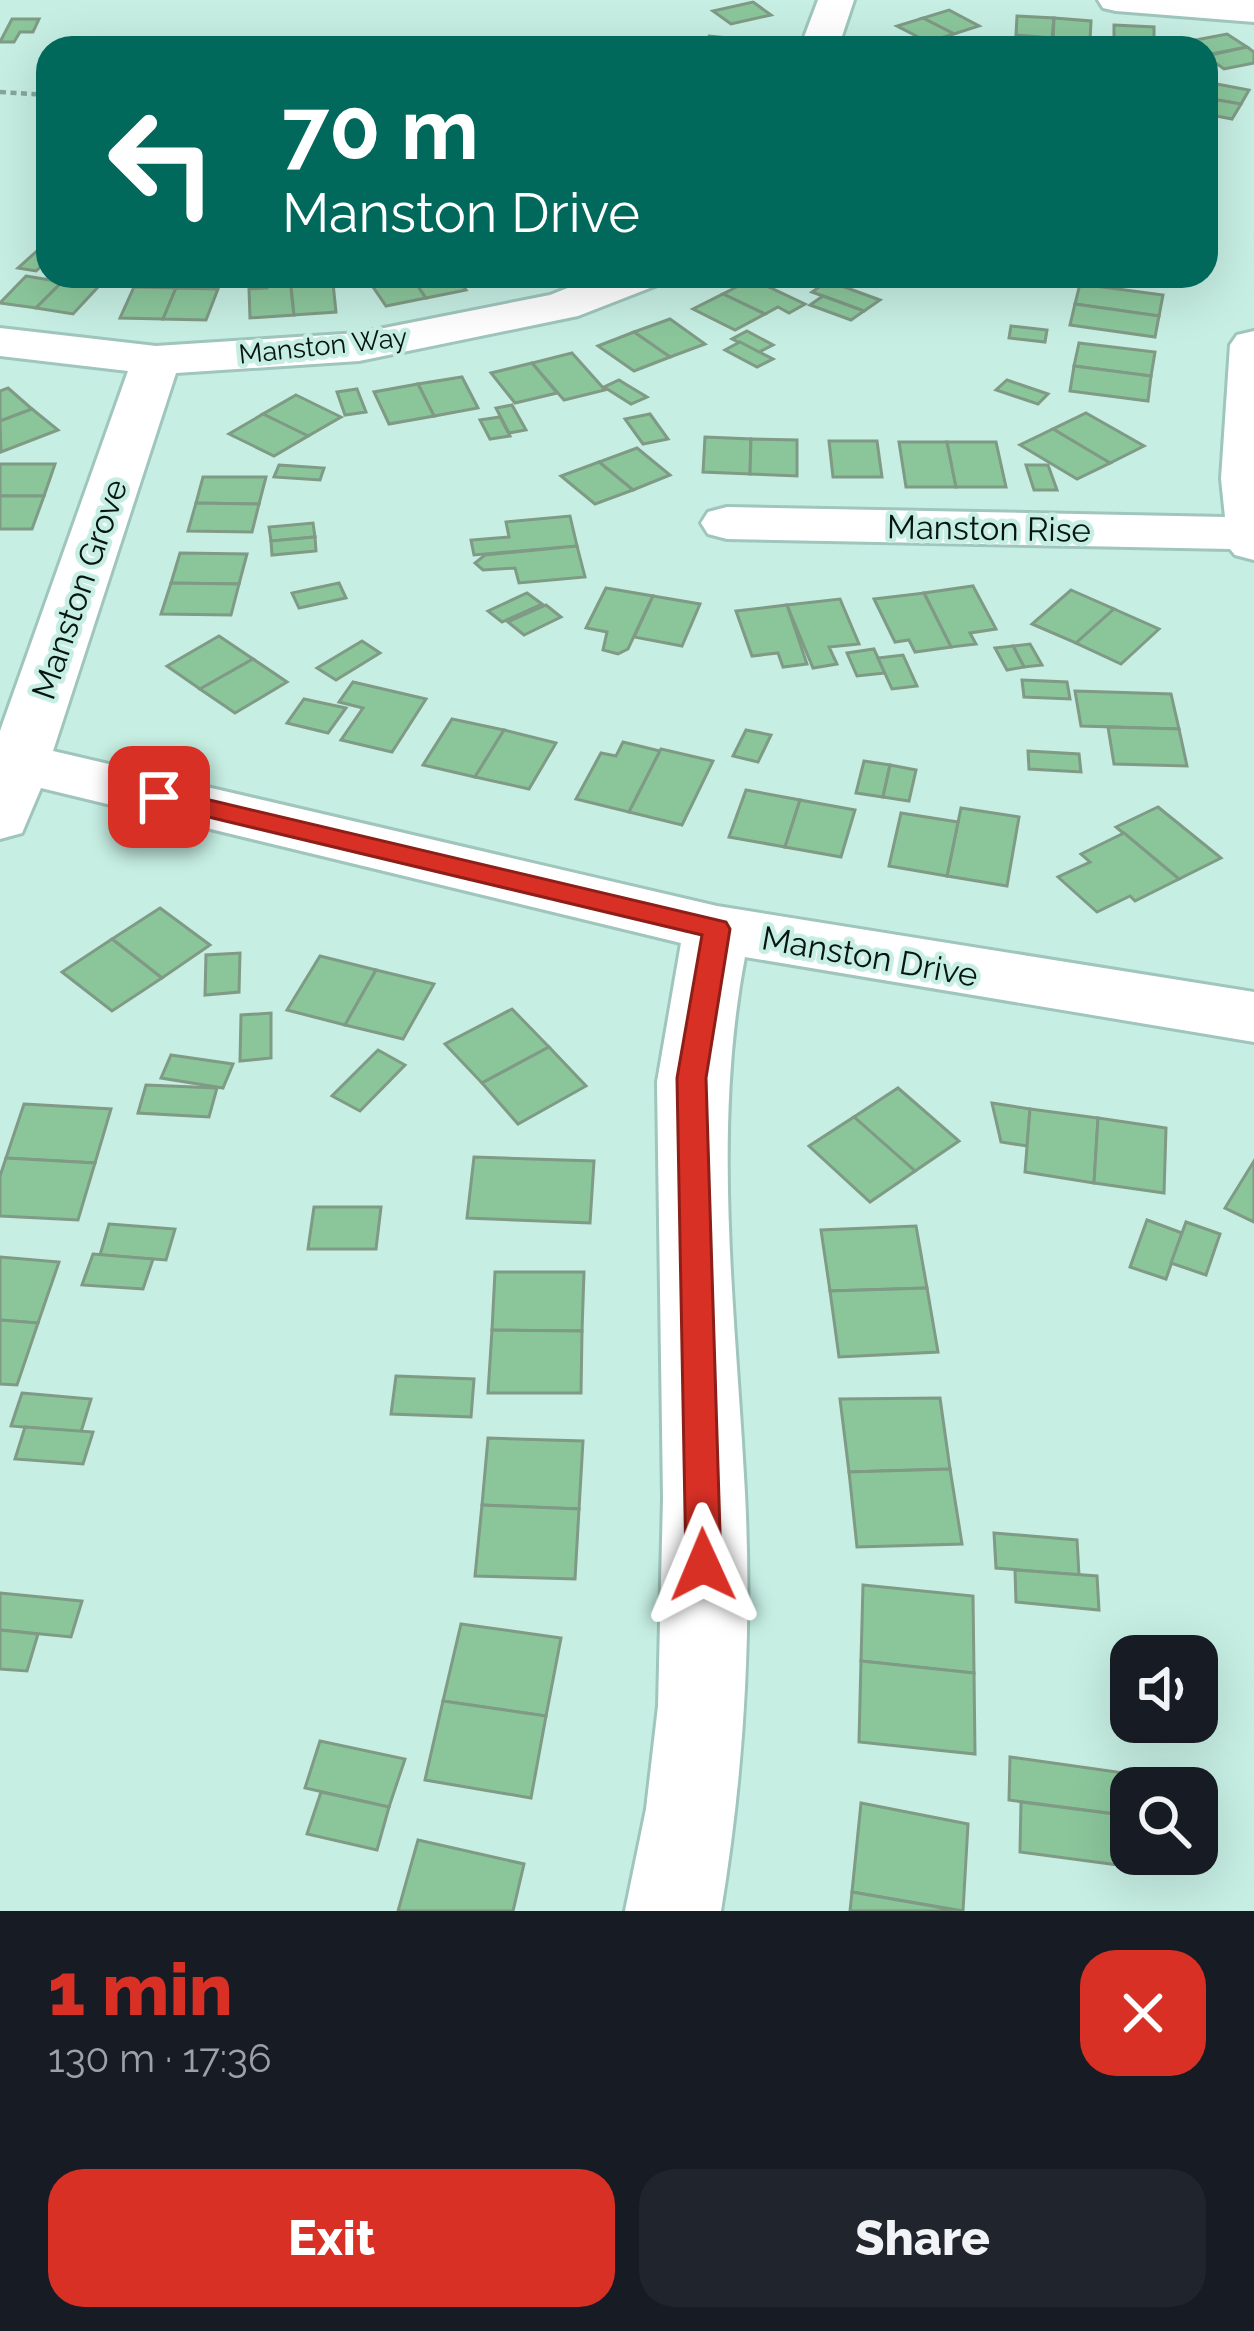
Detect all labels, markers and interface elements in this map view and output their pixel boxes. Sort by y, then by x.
text: 70 m [282,80,479,179]
icon: left [84,84,240,240]
text: Manston Drive [282,181,640,245]
street label: Manston Way [237,321,409,370]
street label: Manston Grove [24,474,135,704]
street label: Manston Rise [887,507,1091,550]
pin [108,746,210,848]
icon: arrive [126,764,192,830]
street label: Manston Drive [759,918,981,995]
position arrow [640,1502,766,1628]
map controls [1110,1635,1218,1875]
button: sound [1110,1635,1218,1743]
button: search [1110,1767,1218,1875]
text: 1 min [48,1947,233,2032]
button: close [1080,1950,1206,2076]
text: 130 m · 17:36 [48,2035,271,2081]
button: Exit [48,2169,615,2307]
button: Share [639,2169,1206,2307]

